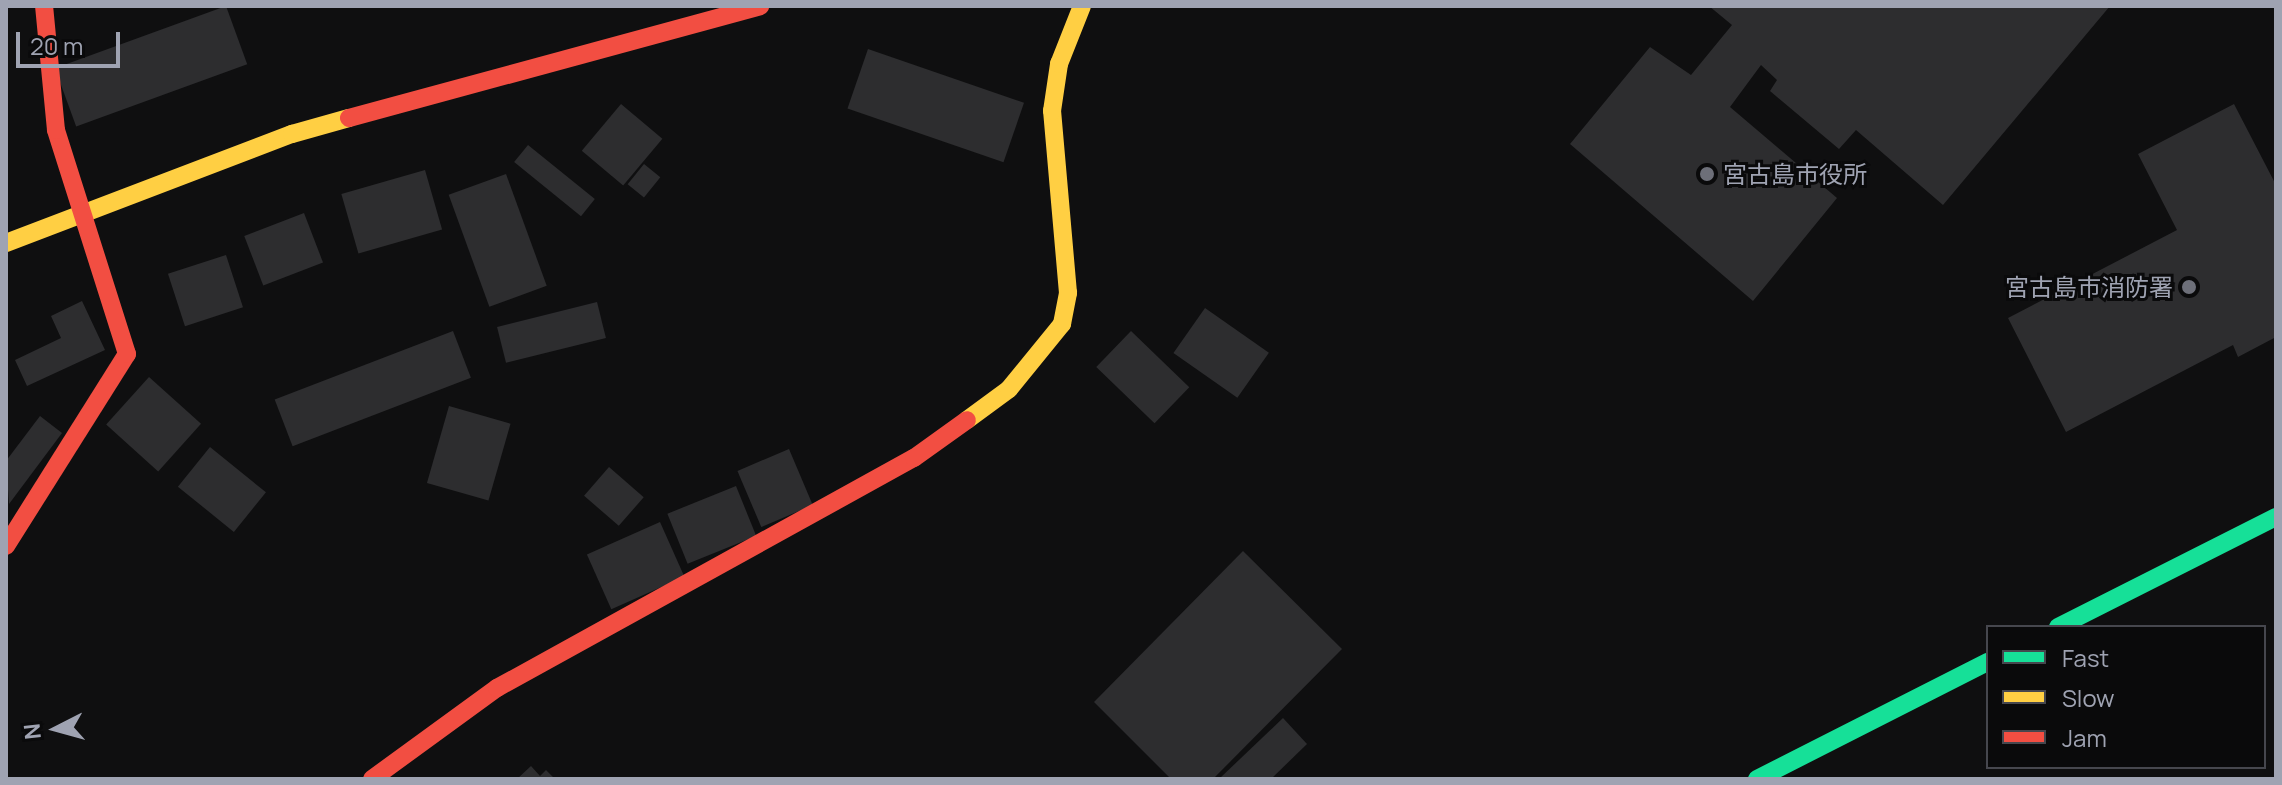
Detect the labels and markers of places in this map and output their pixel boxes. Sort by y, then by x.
place label: 宮古島市役所 [1723,160,1867,188]
marker: 宮古島市役所 [1698,165,1716,183]
place label: 宮古島市消防署 [2005,273,2173,301]
marker: 宮古島市消防署 [2180,278,2198,296]

